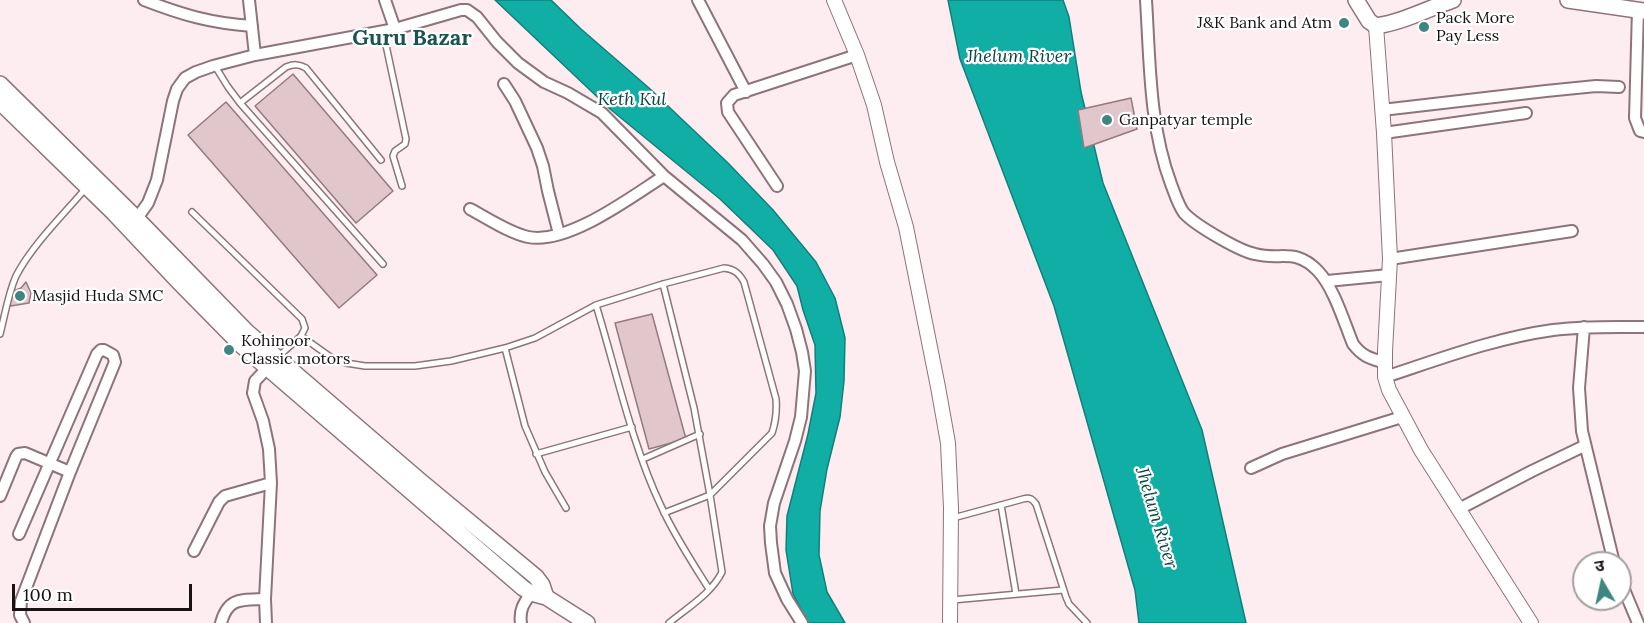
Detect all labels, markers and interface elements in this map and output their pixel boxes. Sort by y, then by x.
place label: Pack More Pay Less [1436,8,1515,46]
place label: J&K Bank and Atm [1197,13,1332,33]
marker: J&K Bank and Atm [1337,16,1351,30]
marker: Pack More Pay Less [1417,20,1431,34]
district label: Guru Bazar [352,26,472,52]
water label: Jhelum River [966,46,1072,68]
water label: Keth Kul [598,89,666,111]
place label: Ganpatyar temple [1119,110,1253,130]
marker: Ganpatyar temple [1100,113,1114,127]
place label: Masjid Huda SMC [32,286,163,306]
marker: Masjid Huda SMC [13,289,27,303]
place label: Kohinoor Classic motors [241,331,350,369]
marker: Kohinoor Classic motors [222,343,236,357]
water label: Jhelum River [1130,465,1182,571]
north arrow [1572,551,1632,611]
text: उ [1593,555,1606,576]
scale bar [15,572,195,610]
text: 100 m [23,583,73,606]

